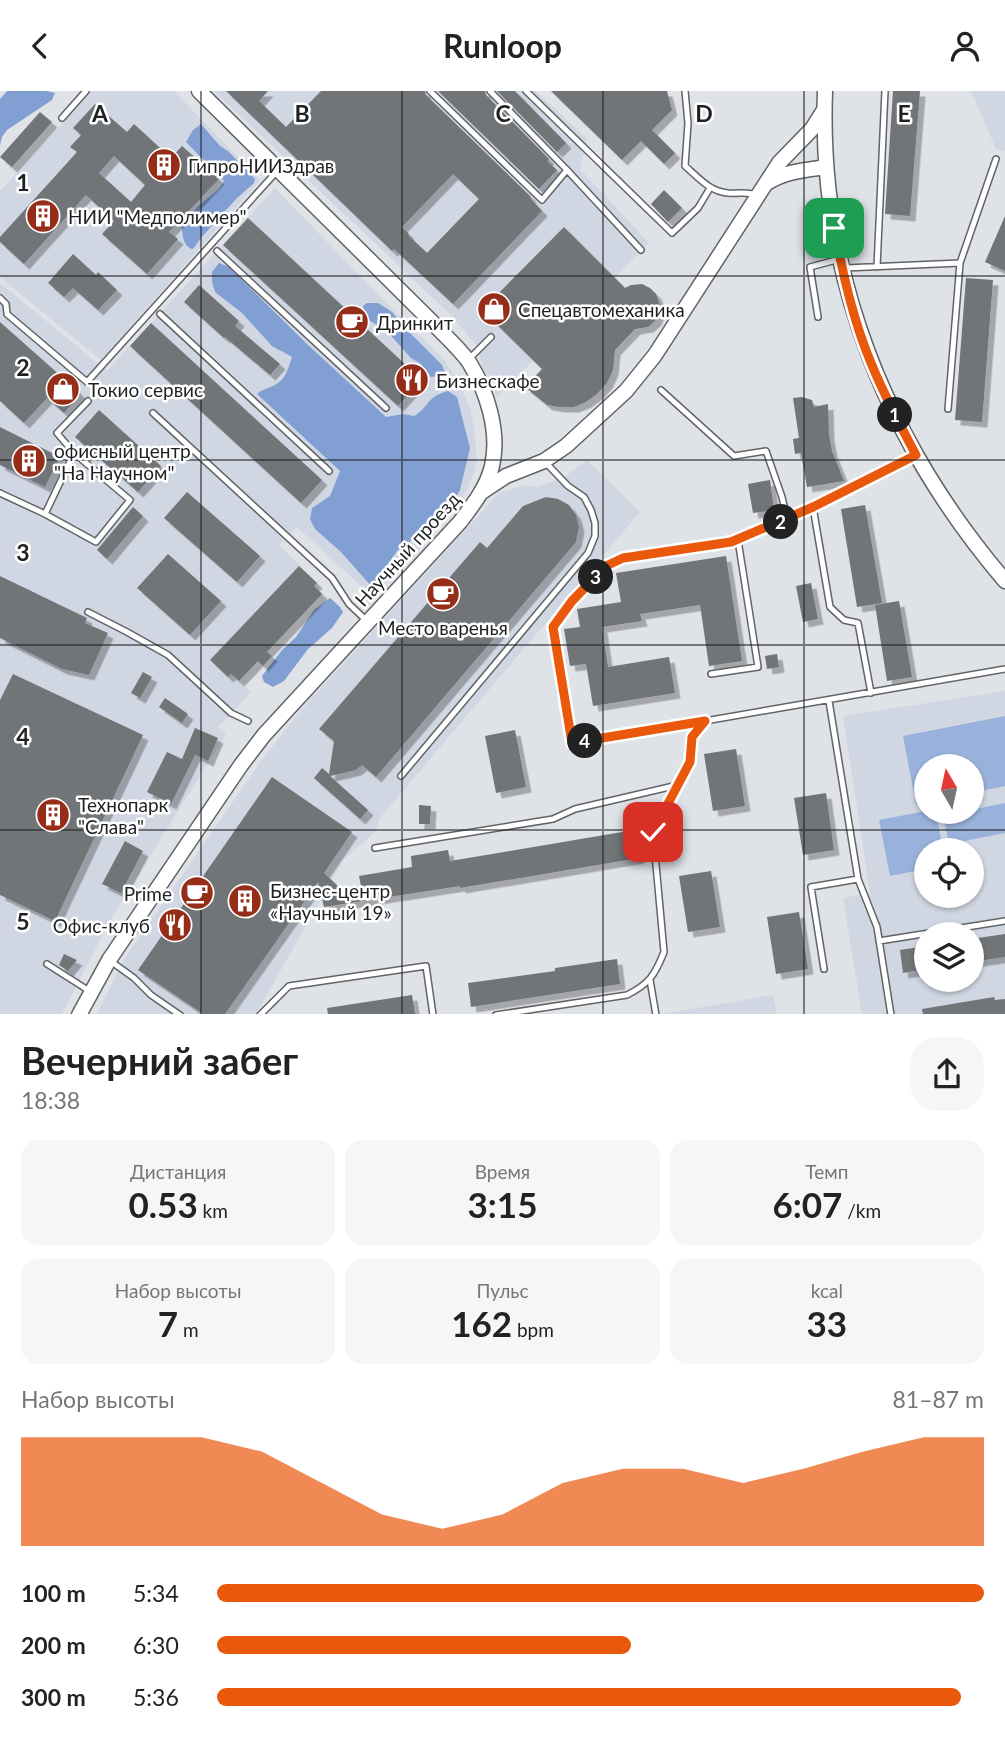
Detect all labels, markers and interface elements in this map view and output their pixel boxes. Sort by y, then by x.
text: Runloop [443,26,562,65]
icon: back [21,27,59,65]
icon: person [946,27,984,65]
text: A [91,99,109,127]
text: B [294,99,310,127]
text: C [495,99,511,127]
text: D [695,99,713,127]
text: E [897,99,911,127]
building icon: ГипроНИИЗдрав [145,146,183,184]
place label: ГипроНИИЗдрав [188,154,334,177]
text: 1 [16,168,30,196]
building icon: НИИ "Медполимер" [24,197,62,235]
pin [804,198,864,258]
place label: НИИ "Медполимер" [68,205,247,228]
icon: arrive [815,209,853,247]
shop icon: Спецавтомеханика [475,290,513,328]
place label: Спецавтомеханика [518,298,685,321]
cafe icon: Дринкит [333,303,371,341]
place label: Дринкит [376,311,454,334]
text: 2 [16,353,30,381]
restaurant icon: Бизнескафе [393,361,431,399]
place label: Бизнескафе [436,369,540,392]
shop icon: Токио сервис [44,370,82,408]
place label: Токио сервис [88,378,203,401]
pin: 1 [878,397,912,433]
text: 1 [889,403,900,426]
place label: офисный центр "На Научном" [54,439,191,484]
building icon: офисный центр "На Научном" [10,442,48,480]
street label: Научный проезд [350,487,464,611]
pin: 2 [764,505,798,539]
text: 2 [775,510,786,533]
text: 3 [16,538,30,566]
pin: 3 [578,559,614,595]
text: 3 [590,565,601,588]
cafe icon: Место варенья [424,575,462,613]
place label: Место варенья [378,616,508,639]
text: 4 [16,722,30,750]
pin: 4 [568,723,602,759]
text: 4 [579,729,590,752]
north arrow [914,754,984,824]
map controls [914,754,984,992]
place label: Технопарк "Слава" [78,793,169,838]
building icon: Технопарк "Слава" [34,796,72,834]
pin [623,802,683,862]
icon: check [634,813,672,851]
button: locate [914,838,984,908]
cafe icon: Prime [178,874,216,912]
place label: Бизнес-центр «Научный 19» [270,879,392,924]
place label: Prime [124,882,172,905]
building icon: Бизнес-центр «Научный 19» [226,882,264,920]
restaurant icon: Офис-клуб [156,906,194,944]
text: 5 [16,907,30,935]
place label: Офис-клуб [53,914,150,937]
button: layers [914,922,984,992]
text: Вечерний забег [21,1037,298,1083]
button: share [910,1037,984,1111]
text: 18:38 [21,1086,80,1114]
text: Дистанция [130,1160,226,1183]
text: Время [475,1160,530,1183]
text: Темп [805,1160,848,1183]
text: 0.53 [128,1183,198,1225]
text: 3:15 [468,1183,537,1225]
text: 6:07 [773,1183,842,1225]
text: km [198,1199,228,1222]
text: /km [842,1199,881,1222]
text: Набор высоты [115,1279,242,1302]
text: Пульс [477,1279,528,1302]
text: kcal [811,1279,843,1302]
text: 7 [158,1302,178,1344]
text: 162 [451,1302,512,1344]
text: 33 [807,1302,847,1344]
text: m [178,1318,199,1341]
text: bpm [512,1318,554,1341]
text: Набор высоты [21,1385,175,1413]
text: 81–87 m [892,1385,984,1413]
text: 100 m [21,1579,86,1607]
text: 5:34 [133,1579,179,1607]
text: 200 m [21,1631,86,1659]
text: 6:30 [133,1631,179,1659]
text: 300 m [21,1683,86,1711]
text: 5:36 [133,1683,179,1711]

